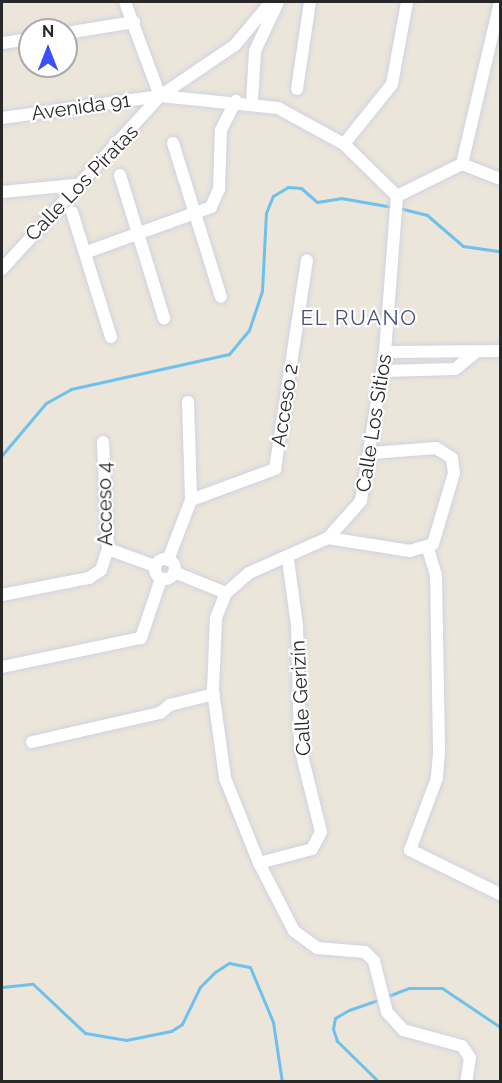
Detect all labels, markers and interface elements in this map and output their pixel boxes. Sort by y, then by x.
north arrow [18,18,78,78]
text: N [42,22,54,41]
street label: Avenida 91 [30,88,132,126]
street label: Calle Los Piratas [20,120,144,246]
district label: EL RUANO [300,305,418,331]
street label: Calle Los Sitios [351,352,397,494]
street label: Acceso 2 [267,362,303,448]
street label: Acceso 4 [92,462,118,546]
street label: Calle Gerizín [286,640,316,756]

